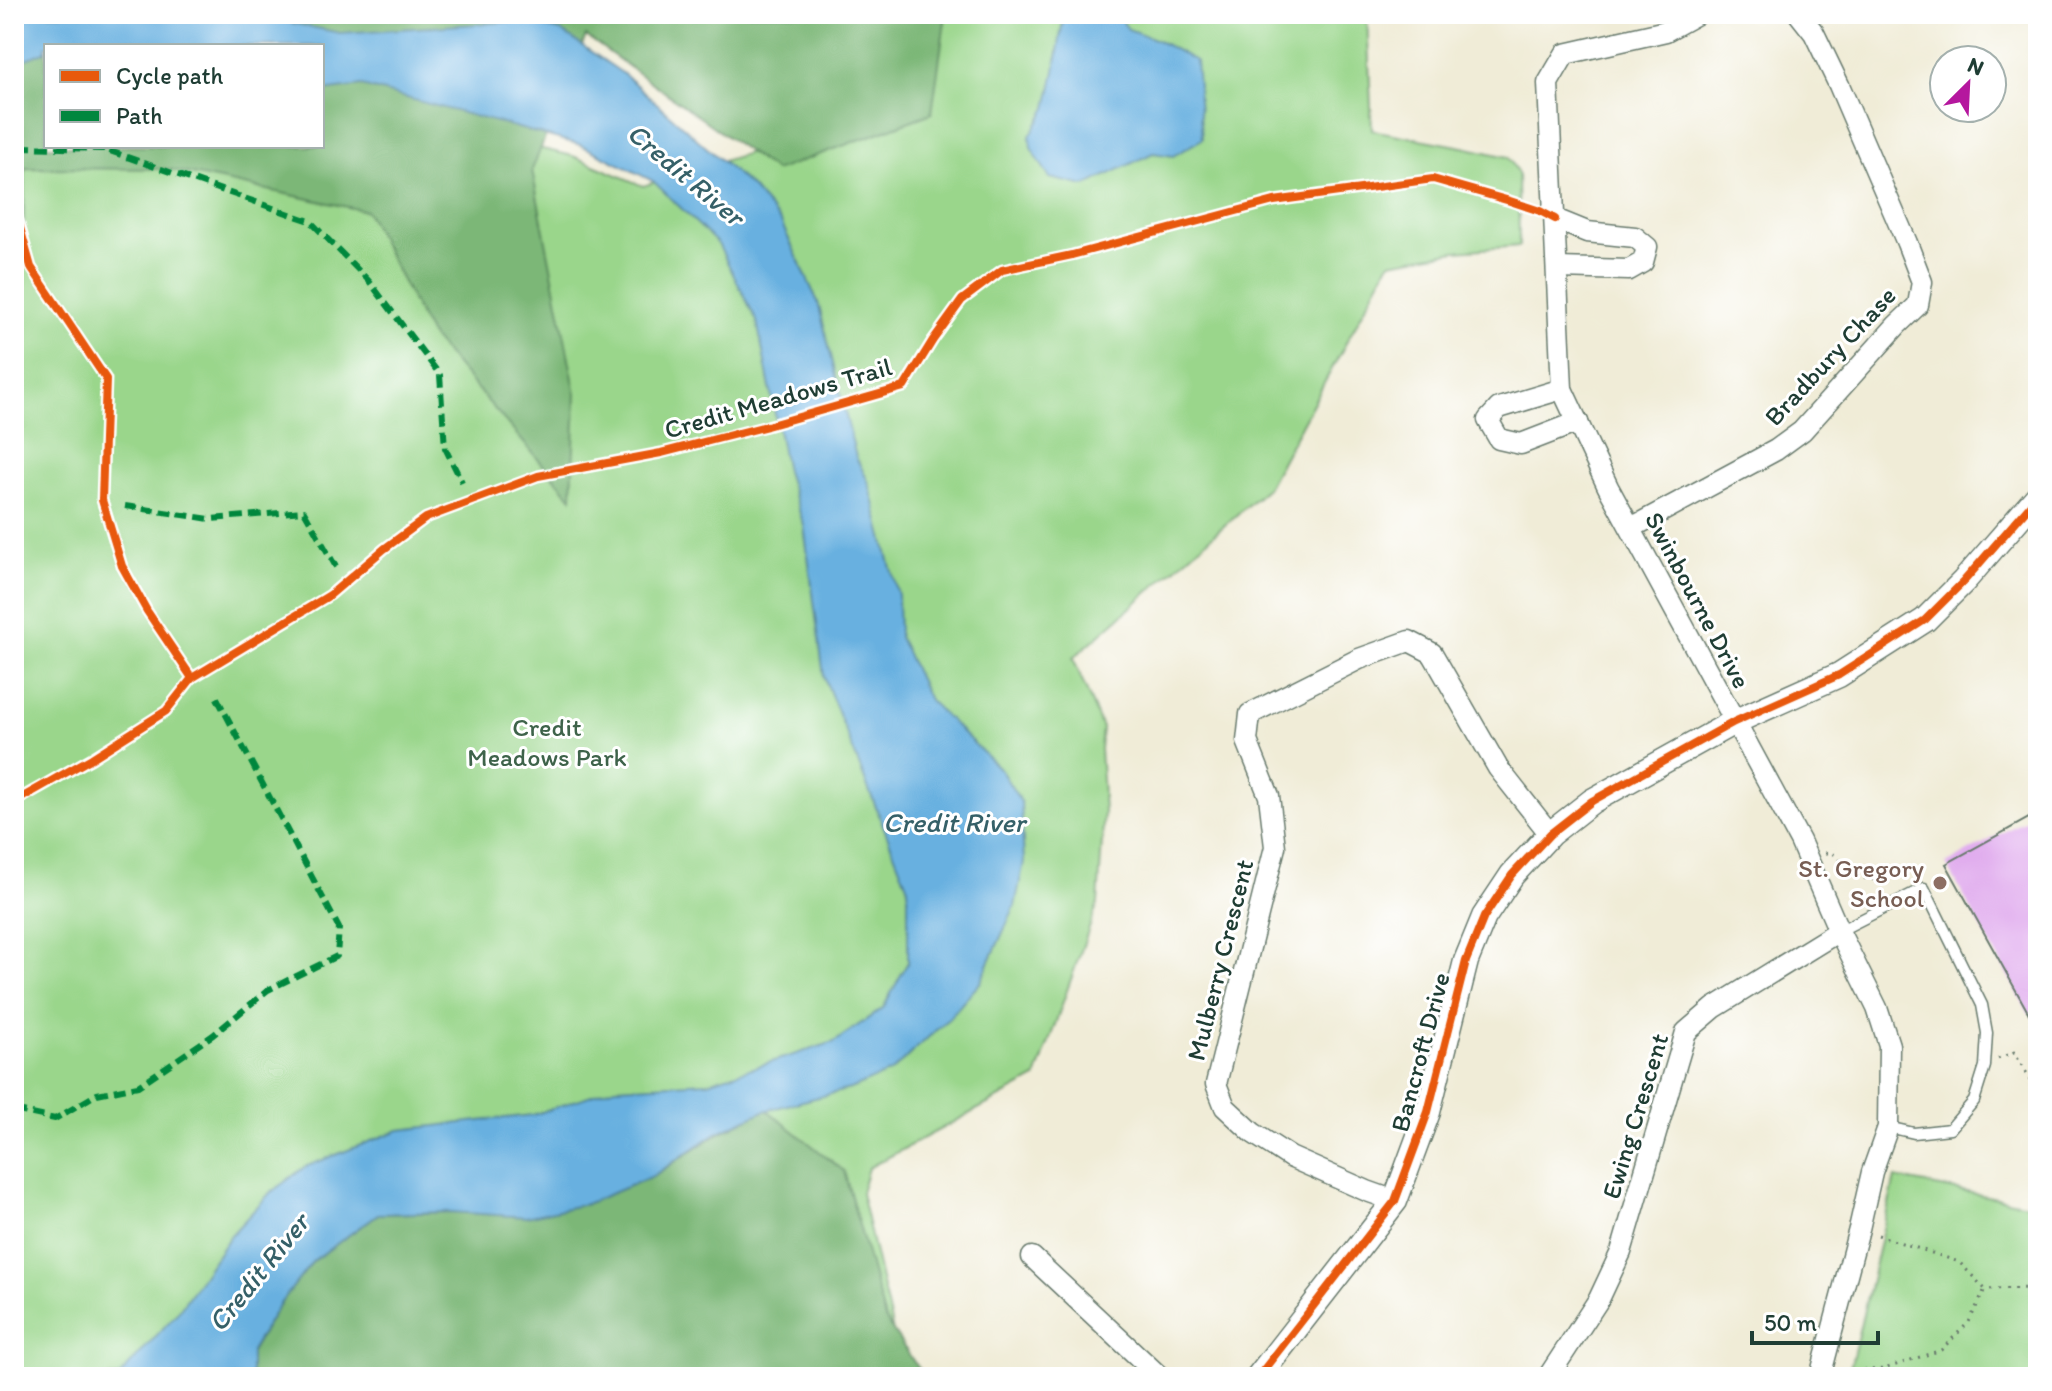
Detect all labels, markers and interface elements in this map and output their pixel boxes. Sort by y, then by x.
legend [44,44,324,148]
north arrow [1928,44,2008,124]
text: N [1964,51,1988,82]
text: Cycle path [116,61,223,90]
text: Path [116,101,163,130]
water label: Credit River [621,115,754,235]
street label: Bradbury Chase [1757,280,1903,432]
street label: Credit Meadows Trail [661,350,895,446]
street label: Swinbourne Drive [1638,506,1758,694]
park label: Credit Meadows Park [467,711,627,773]
water label: Credit River [883,805,1028,839]
place label: St. Gregory School [1798,852,1924,914]
street label: Mulberry Crescent [1180,856,1261,1064]
marker: St. Gregory School [1931,874,1949,892]
street label: Bancroft Drive [1383,969,1457,1135]
street label: Ewing Crescent [1595,1029,1675,1203]
water label: Credit River [200,1203,318,1338]
scale bar [1752,1295,1878,1345]
text: 50 m [1764,1308,1817,1337]

